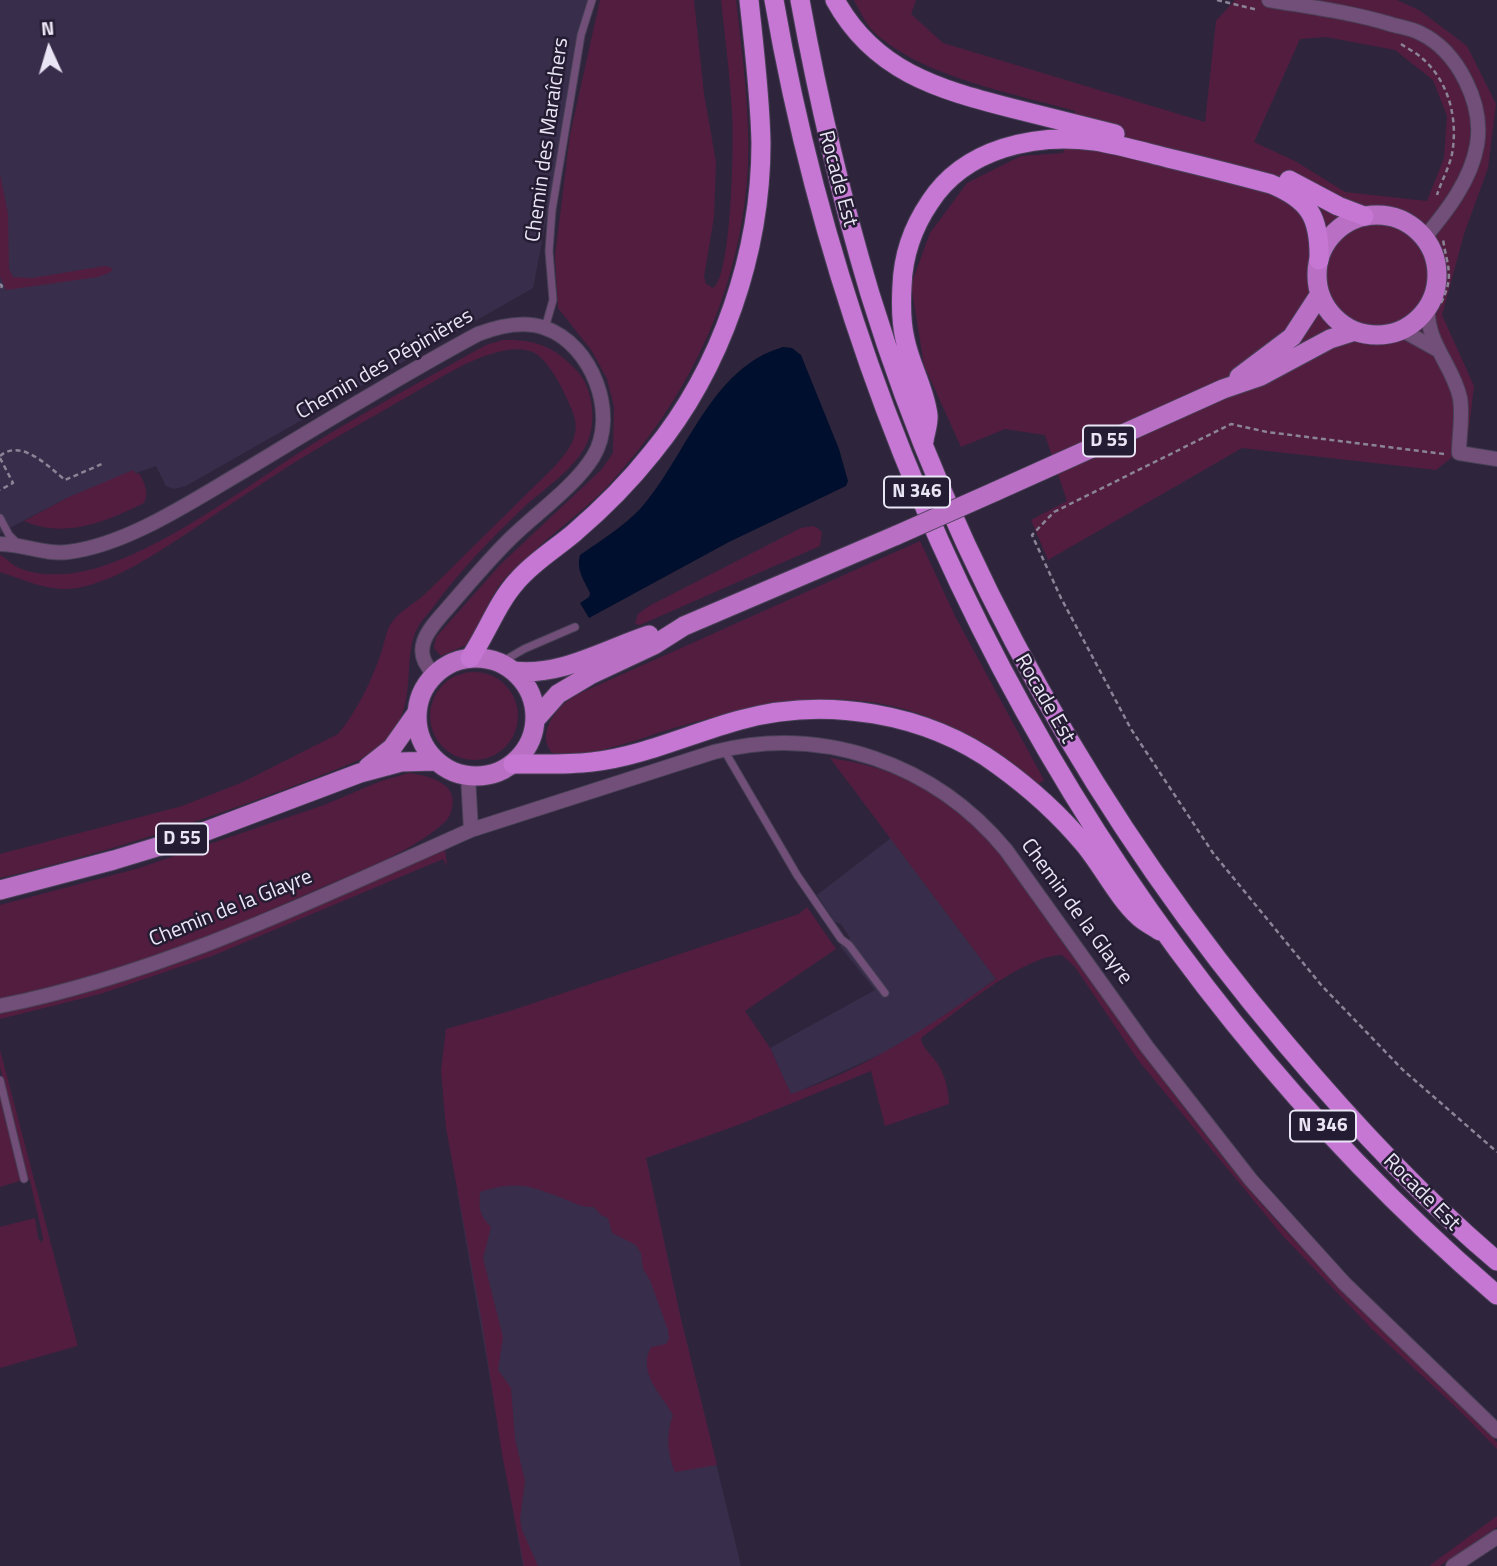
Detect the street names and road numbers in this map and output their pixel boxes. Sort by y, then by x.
street label: Chemin des Maraîchers [521,36,575,244]
street label: Rocade Est [812,128,862,230]
street label: Chemin des Pépinières [292,304,478,426]
road number: D 55 [1083,426,1135,456]
road number: N 346 [884,477,950,508]
street label: Rocade Est [1008,650,1080,748]
road number: D 55 [156,824,208,854]
street label: Chemin de la Glayre [1015,834,1137,990]
street label: Chemin de la Glayre [146,865,316,953]
road number: N 346 [1290,1110,1356,1142]
street label: Rocade Est [1377,1149,1465,1237]

